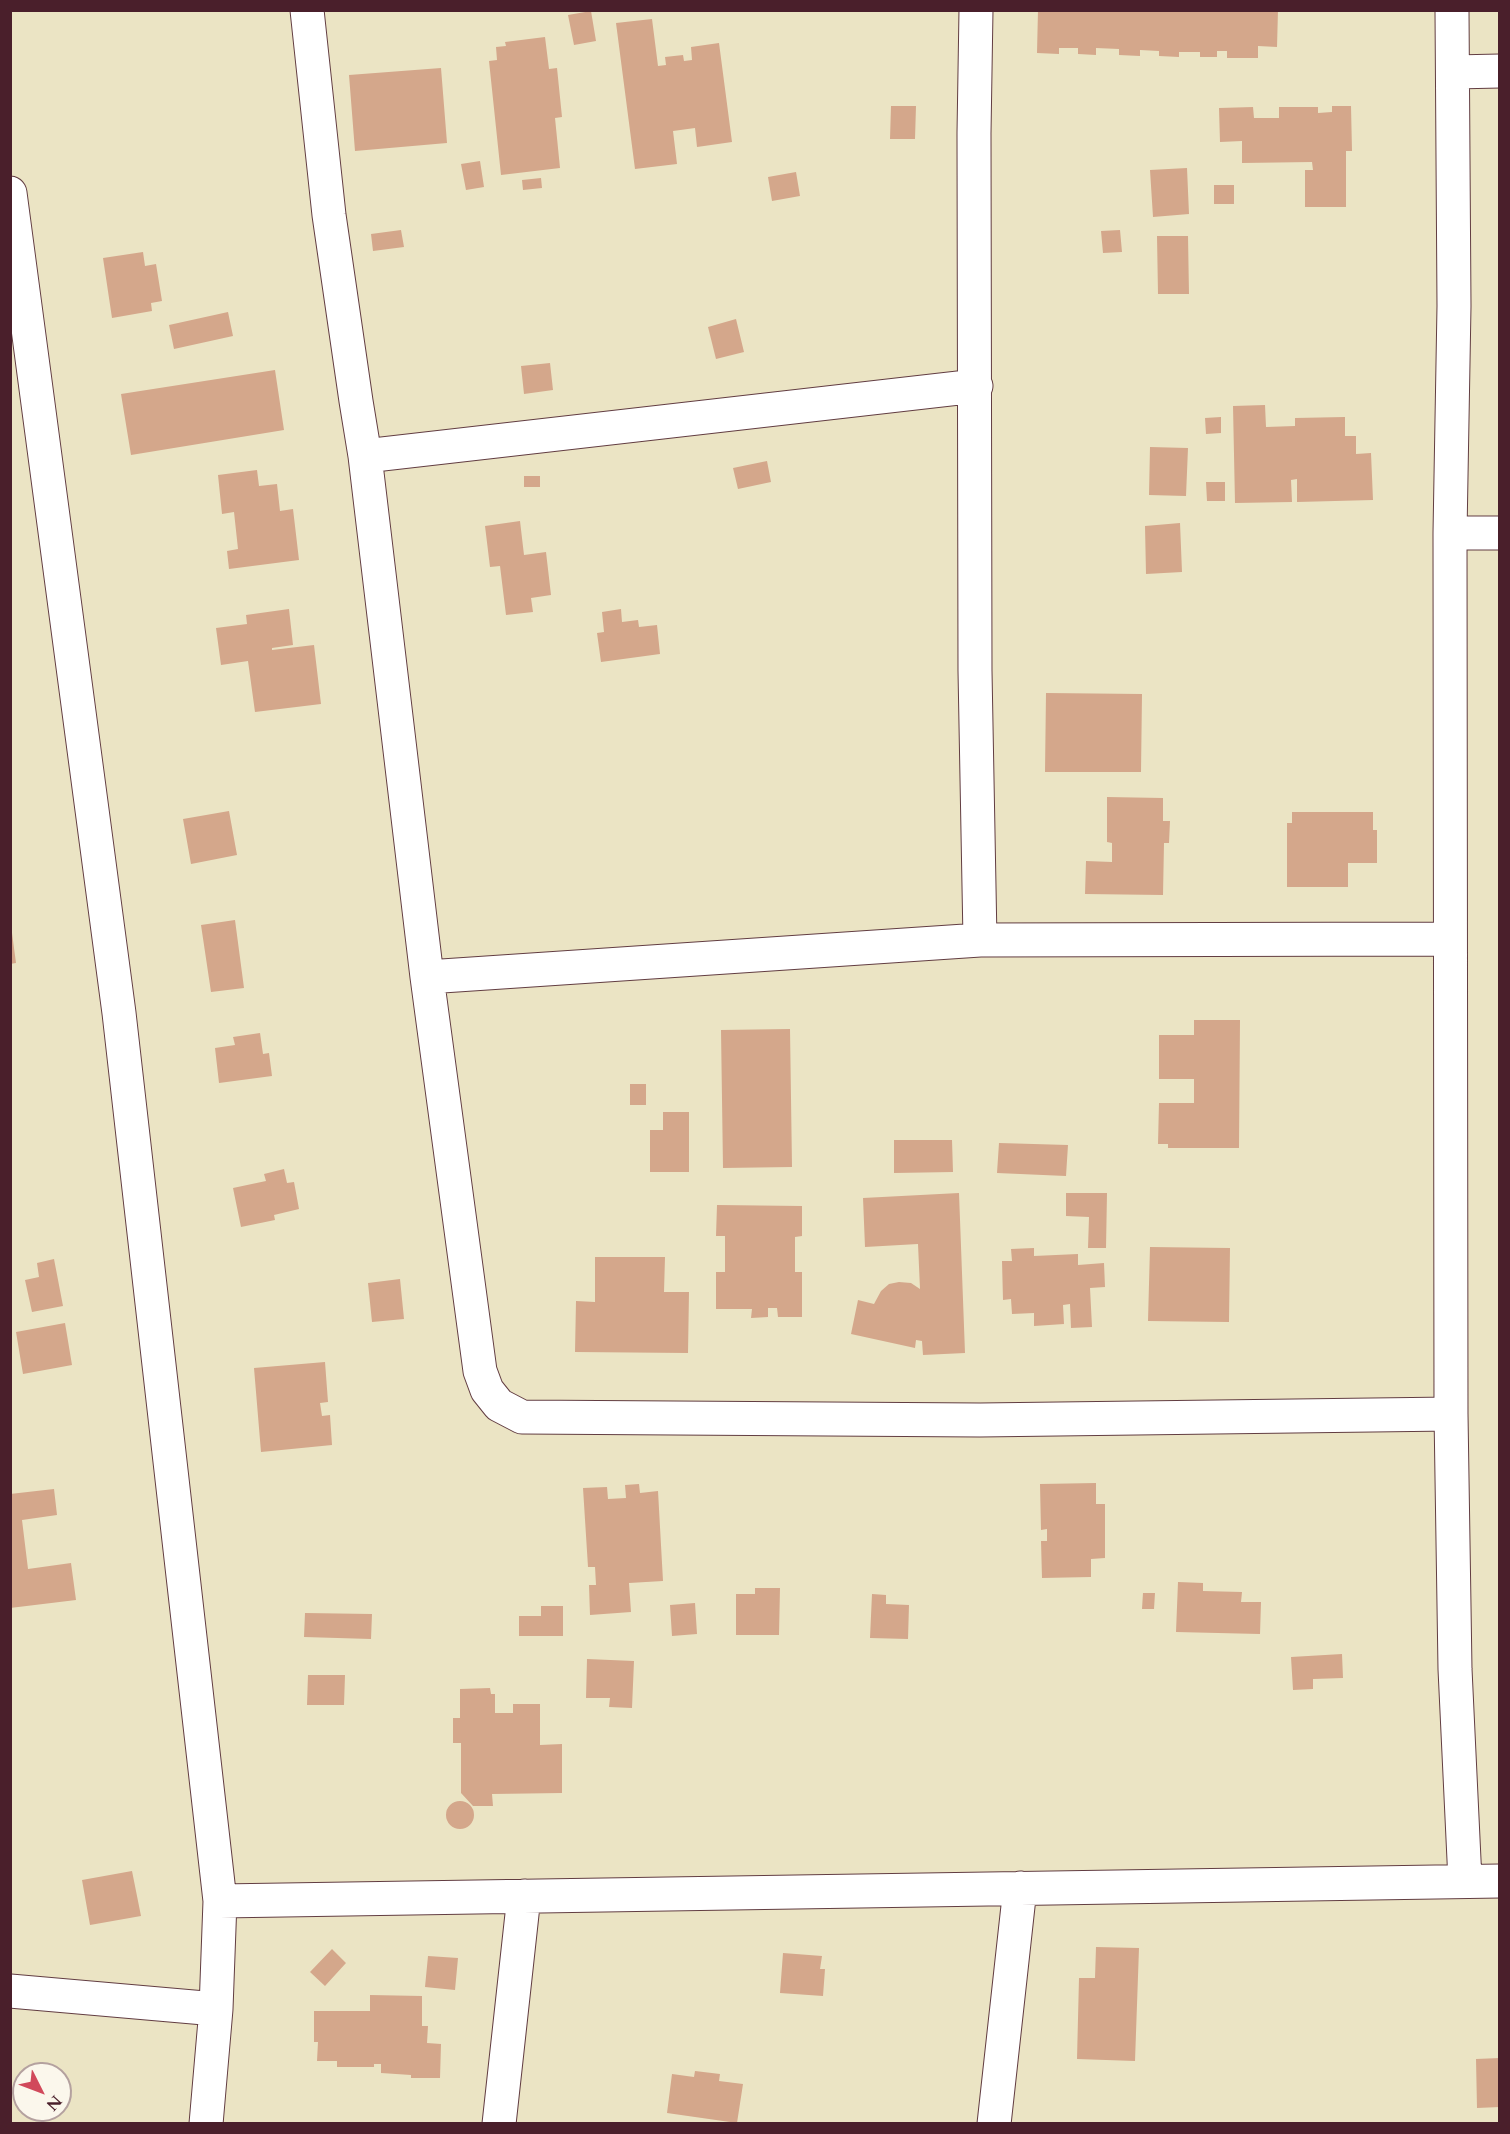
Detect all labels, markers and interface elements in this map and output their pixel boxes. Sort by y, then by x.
north arrow [12,2062,72,2122]
text: N [41,2090,67,2115]

